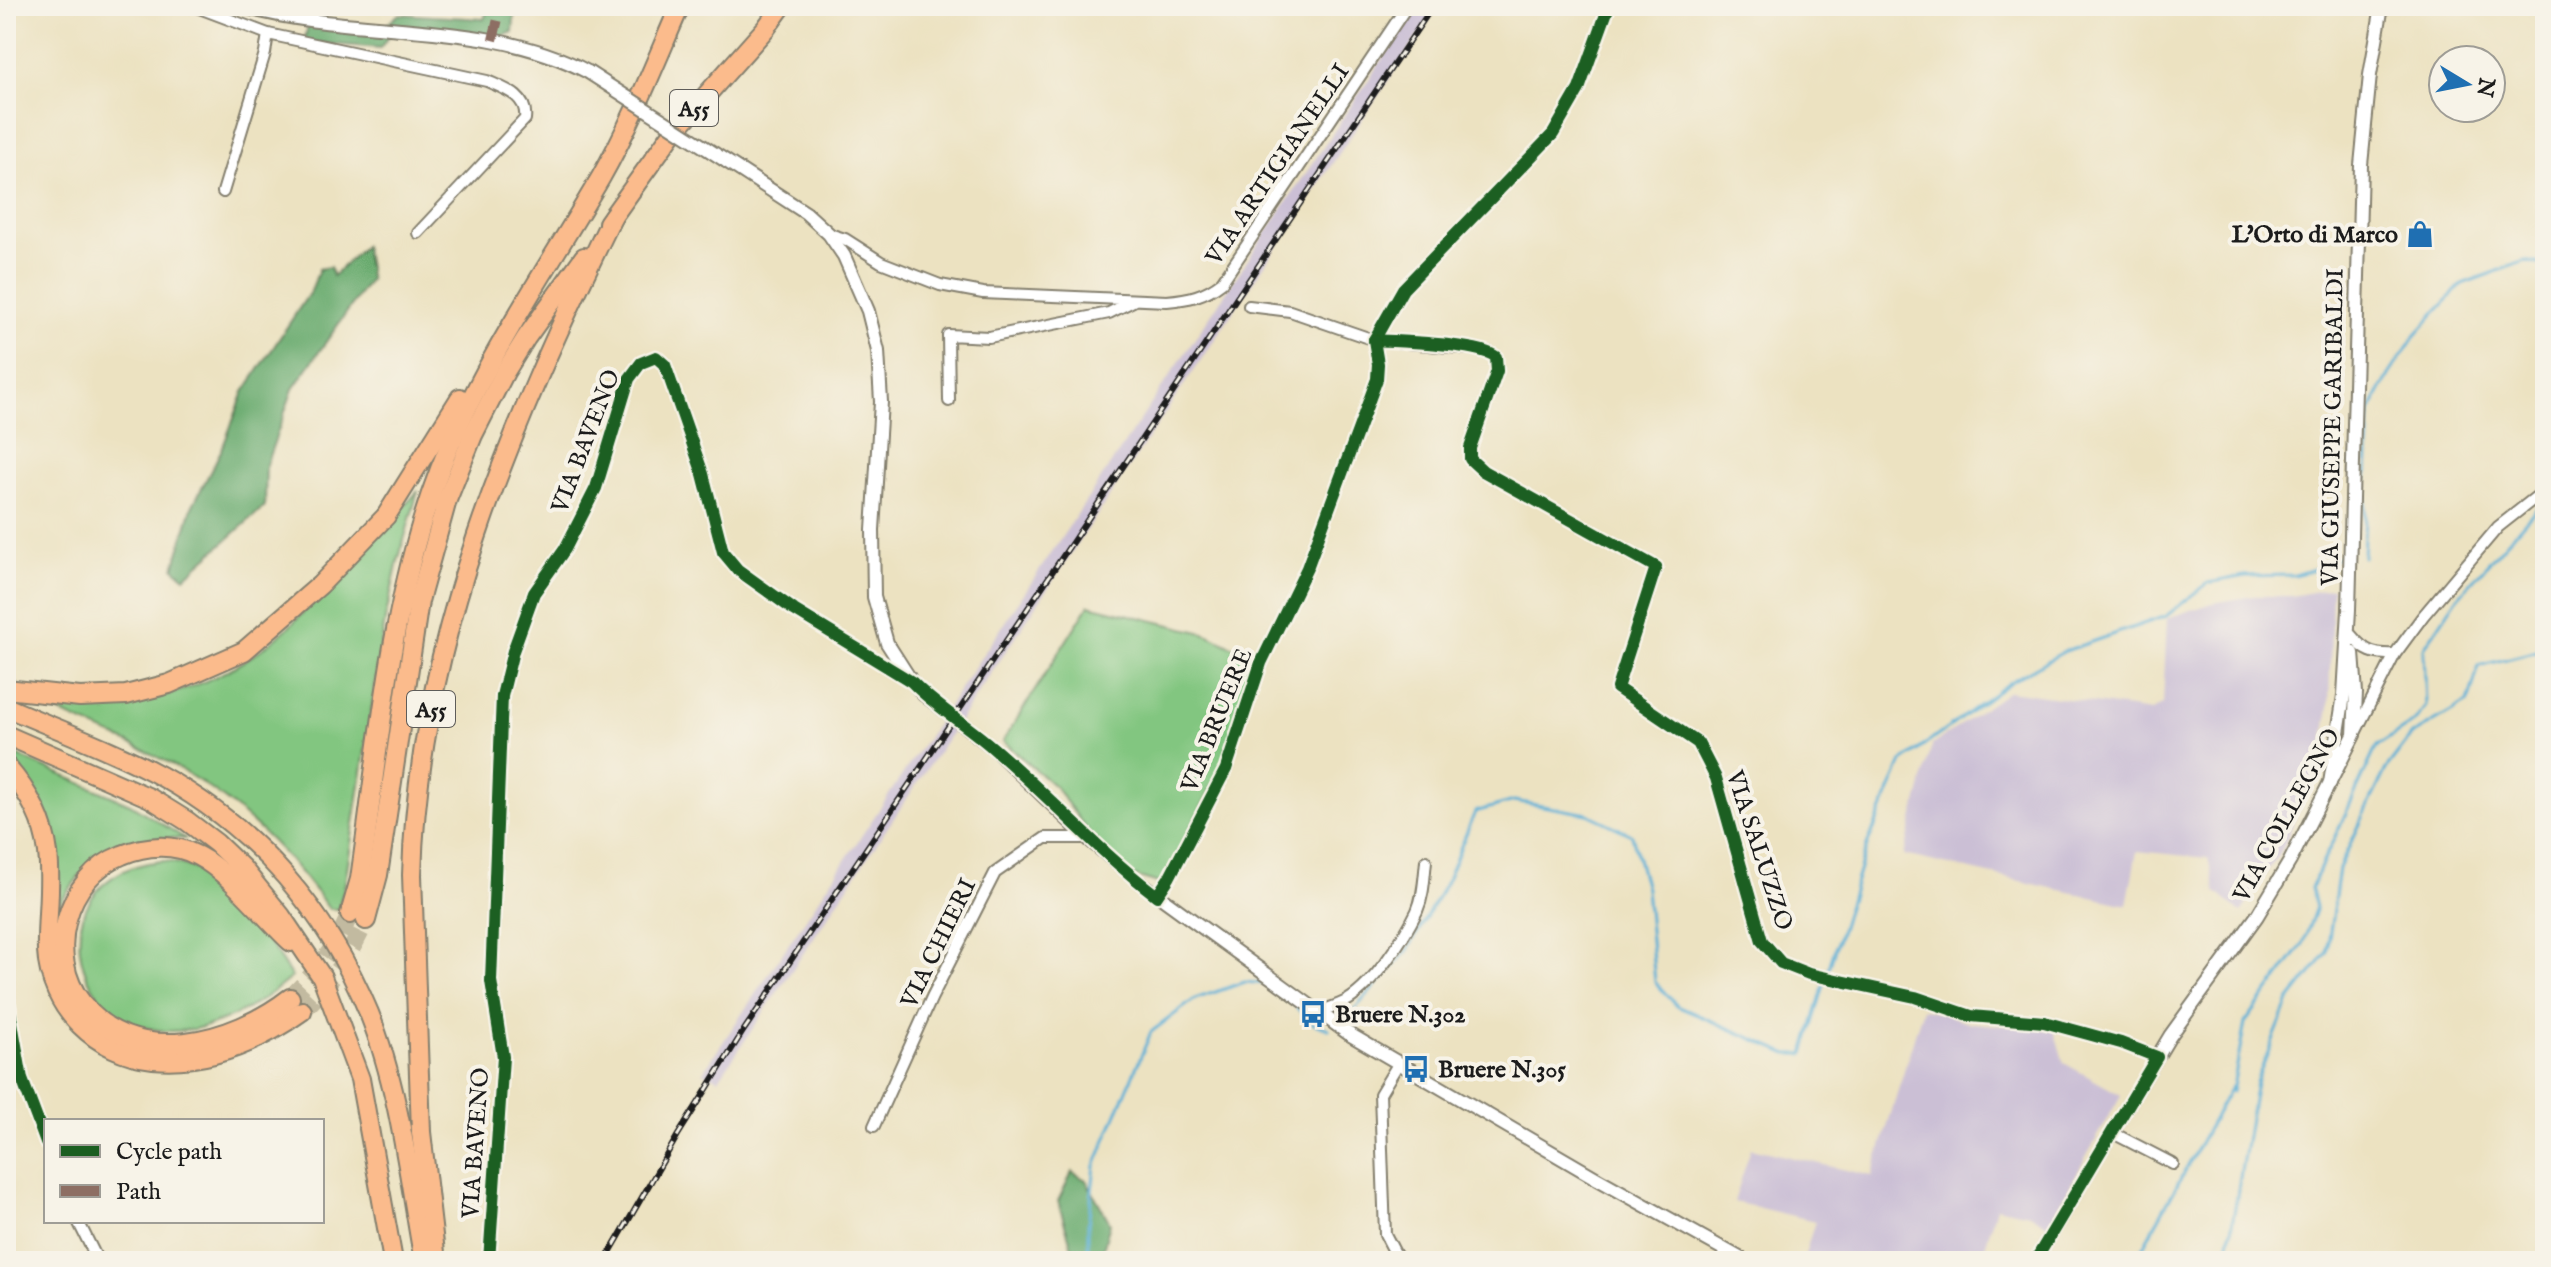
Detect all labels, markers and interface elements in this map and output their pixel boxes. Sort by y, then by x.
north arrow [2427,44,2507,124]
street label: VIA ARTIGIANELLI [1199,58,1357,272]
text: N [2469,74,2500,99]
road number: A55 [670,90,718,126]
shop icon: L'Orto di Marco [2405,219,2435,249]
place label: L'Orto di Marco [2231,220,2398,251]
street label: VIA GIUSEPPE GARIBALDI [2315,268,2352,587]
street label: VIA BAVENO [544,365,628,519]
street label: VIA BRUERE [1174,644,1260,798]
road number: A55 [407,691,455,727]
street label: VIA COLLEGNO [2226,723,2348,909]
street label: VIA SALUZZO [1718,766,1799,934]
street label: VIA CHIERI [894,874,984,1015]
bus stop icon: Bruere N.302 [1298,999,1328,1029]
place label: Bruere N.302 [1335,1000,1465,1031]
bus stop icon: Bruere N.305 [1401,1054,1431,1084]
place label: Bruere N.305 [1438,1055,1566,1086]
street label: VIA BAVENO [456,1067,497,1221]
legend [44,1119,324,1223]
text: Cycle path [116,1137,222,1168]
text: Path [116,1177,161,1208]

